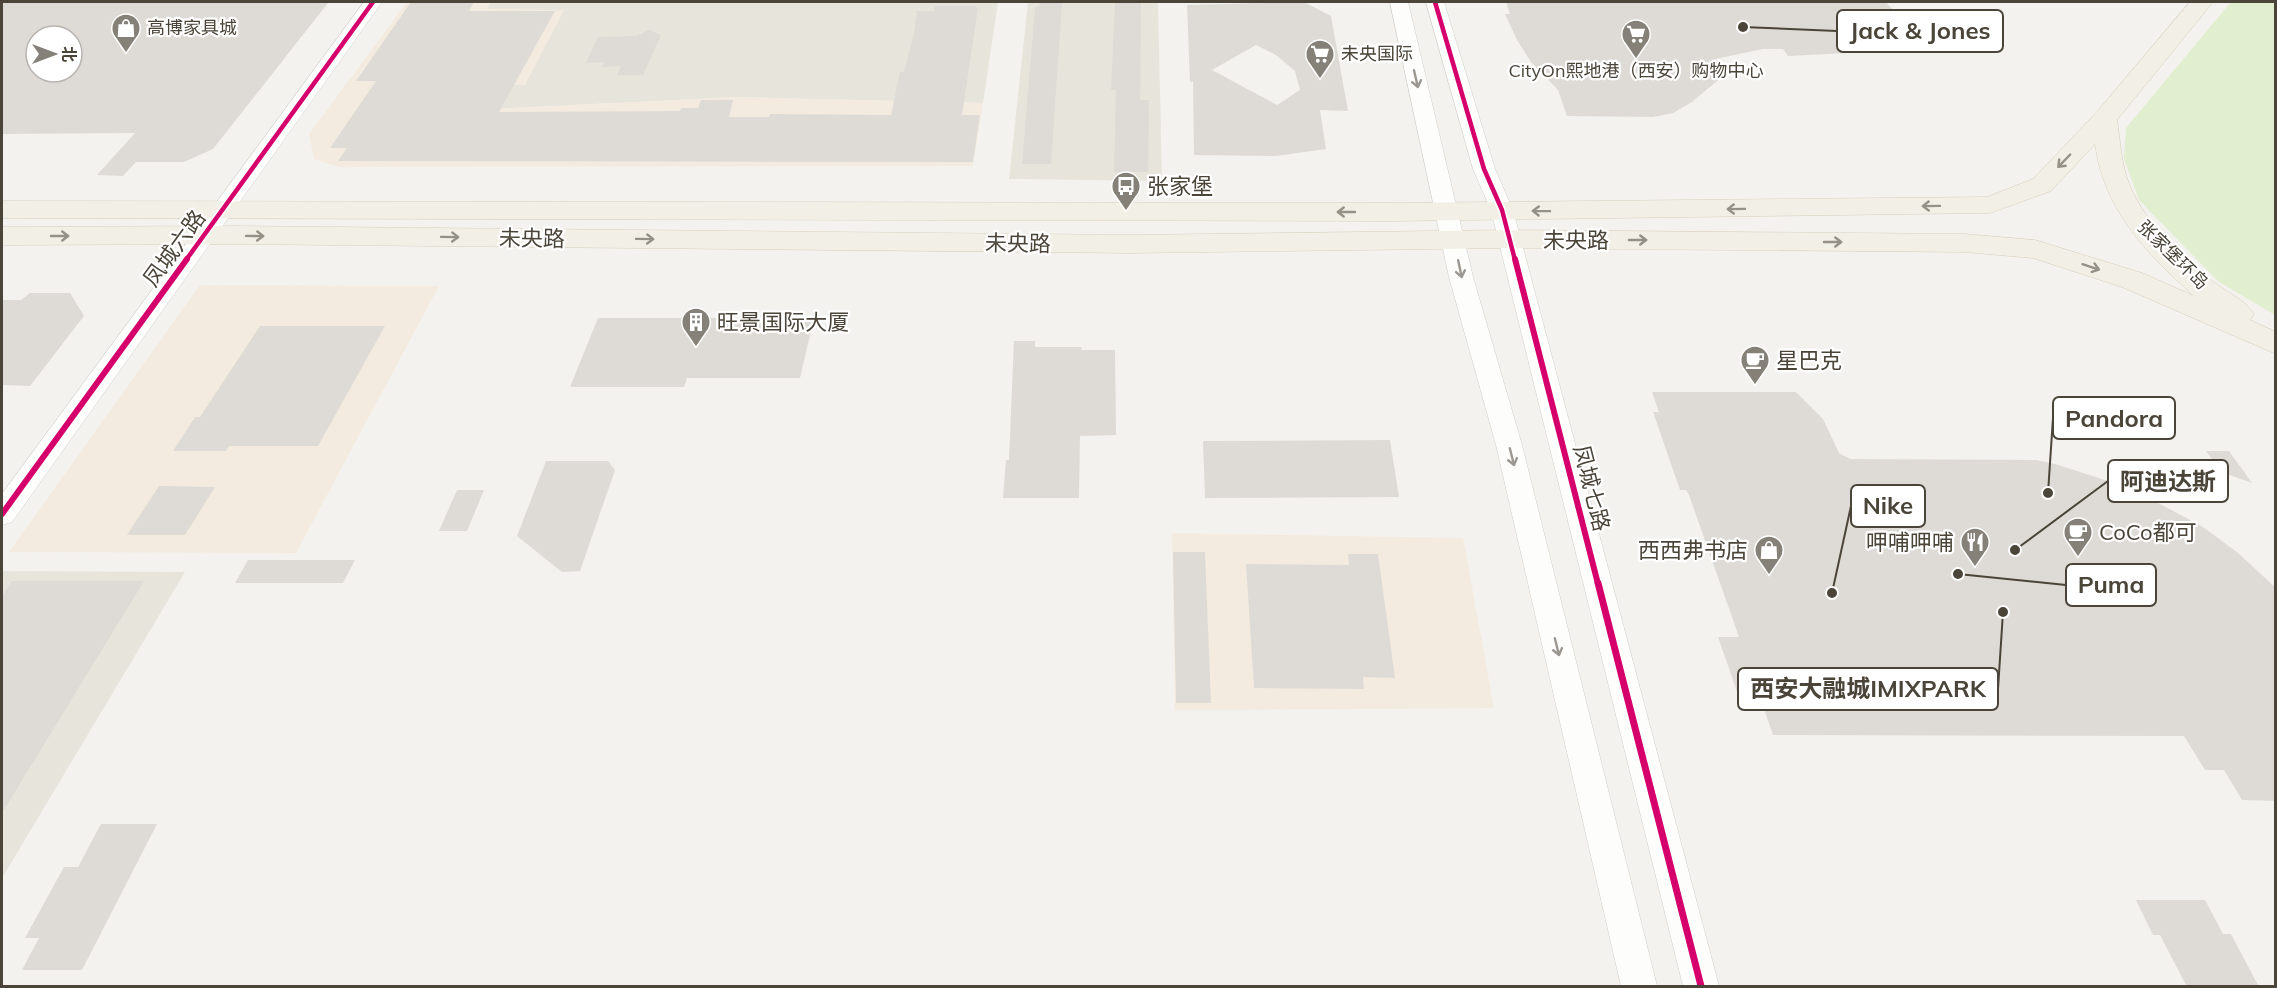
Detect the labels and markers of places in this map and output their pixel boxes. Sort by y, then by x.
callout: Jack & Jones [1837,10,2003,52]
shop icon: 高博家具城 [110,12,142,54]
place label: 高博家具城 [147,16,237,39]
supermarket icon: CityOn熙地港（西安）购物中心 [1620,18,1652,60]
supermarket icon: 未央国际 [1304,38,1336,80]
place label: 未央国际 [1341,42,1413,65]
place label: CityOn熙地港（西安）购物中心 [1508,59,1764,82]
bus stop icon: 张家堡 [1110,170,1142,212]
place label: 张家堡 [1147,172,1213,200]
building icon: 旺景国际大厦 [680,306,712,348]
place label: 旺景国际大厦 [717,308,849,336]
cafe icon: 星巴克 [1739,344,1771,386]
place label: 星巴克 [1776,346,1842,374]
callout: Pandora [2053,397,2175,439]
callout: 阿迪达斯 [2108,460,2228,502]
callout: Nike [1851,485,1925,527]
cafe icon: CoCo都可 [2062,516,2094,558]
place label: CoCo都可 [2099,518,2197,546]
restaurant icon: 呷哺呷哺 [1959,526,1991,568]
place label: 呷哺呷哺 [1866,528,1954,556]
shop icon: 西西弗书店 [1753,534,1785,576]
place label: 西西弗书店 [1638,536,1748,564]
callout: Puma [2066,564,2156,606]
callout: 西安大融城IMIXPARK [1738,668,1998,710]

